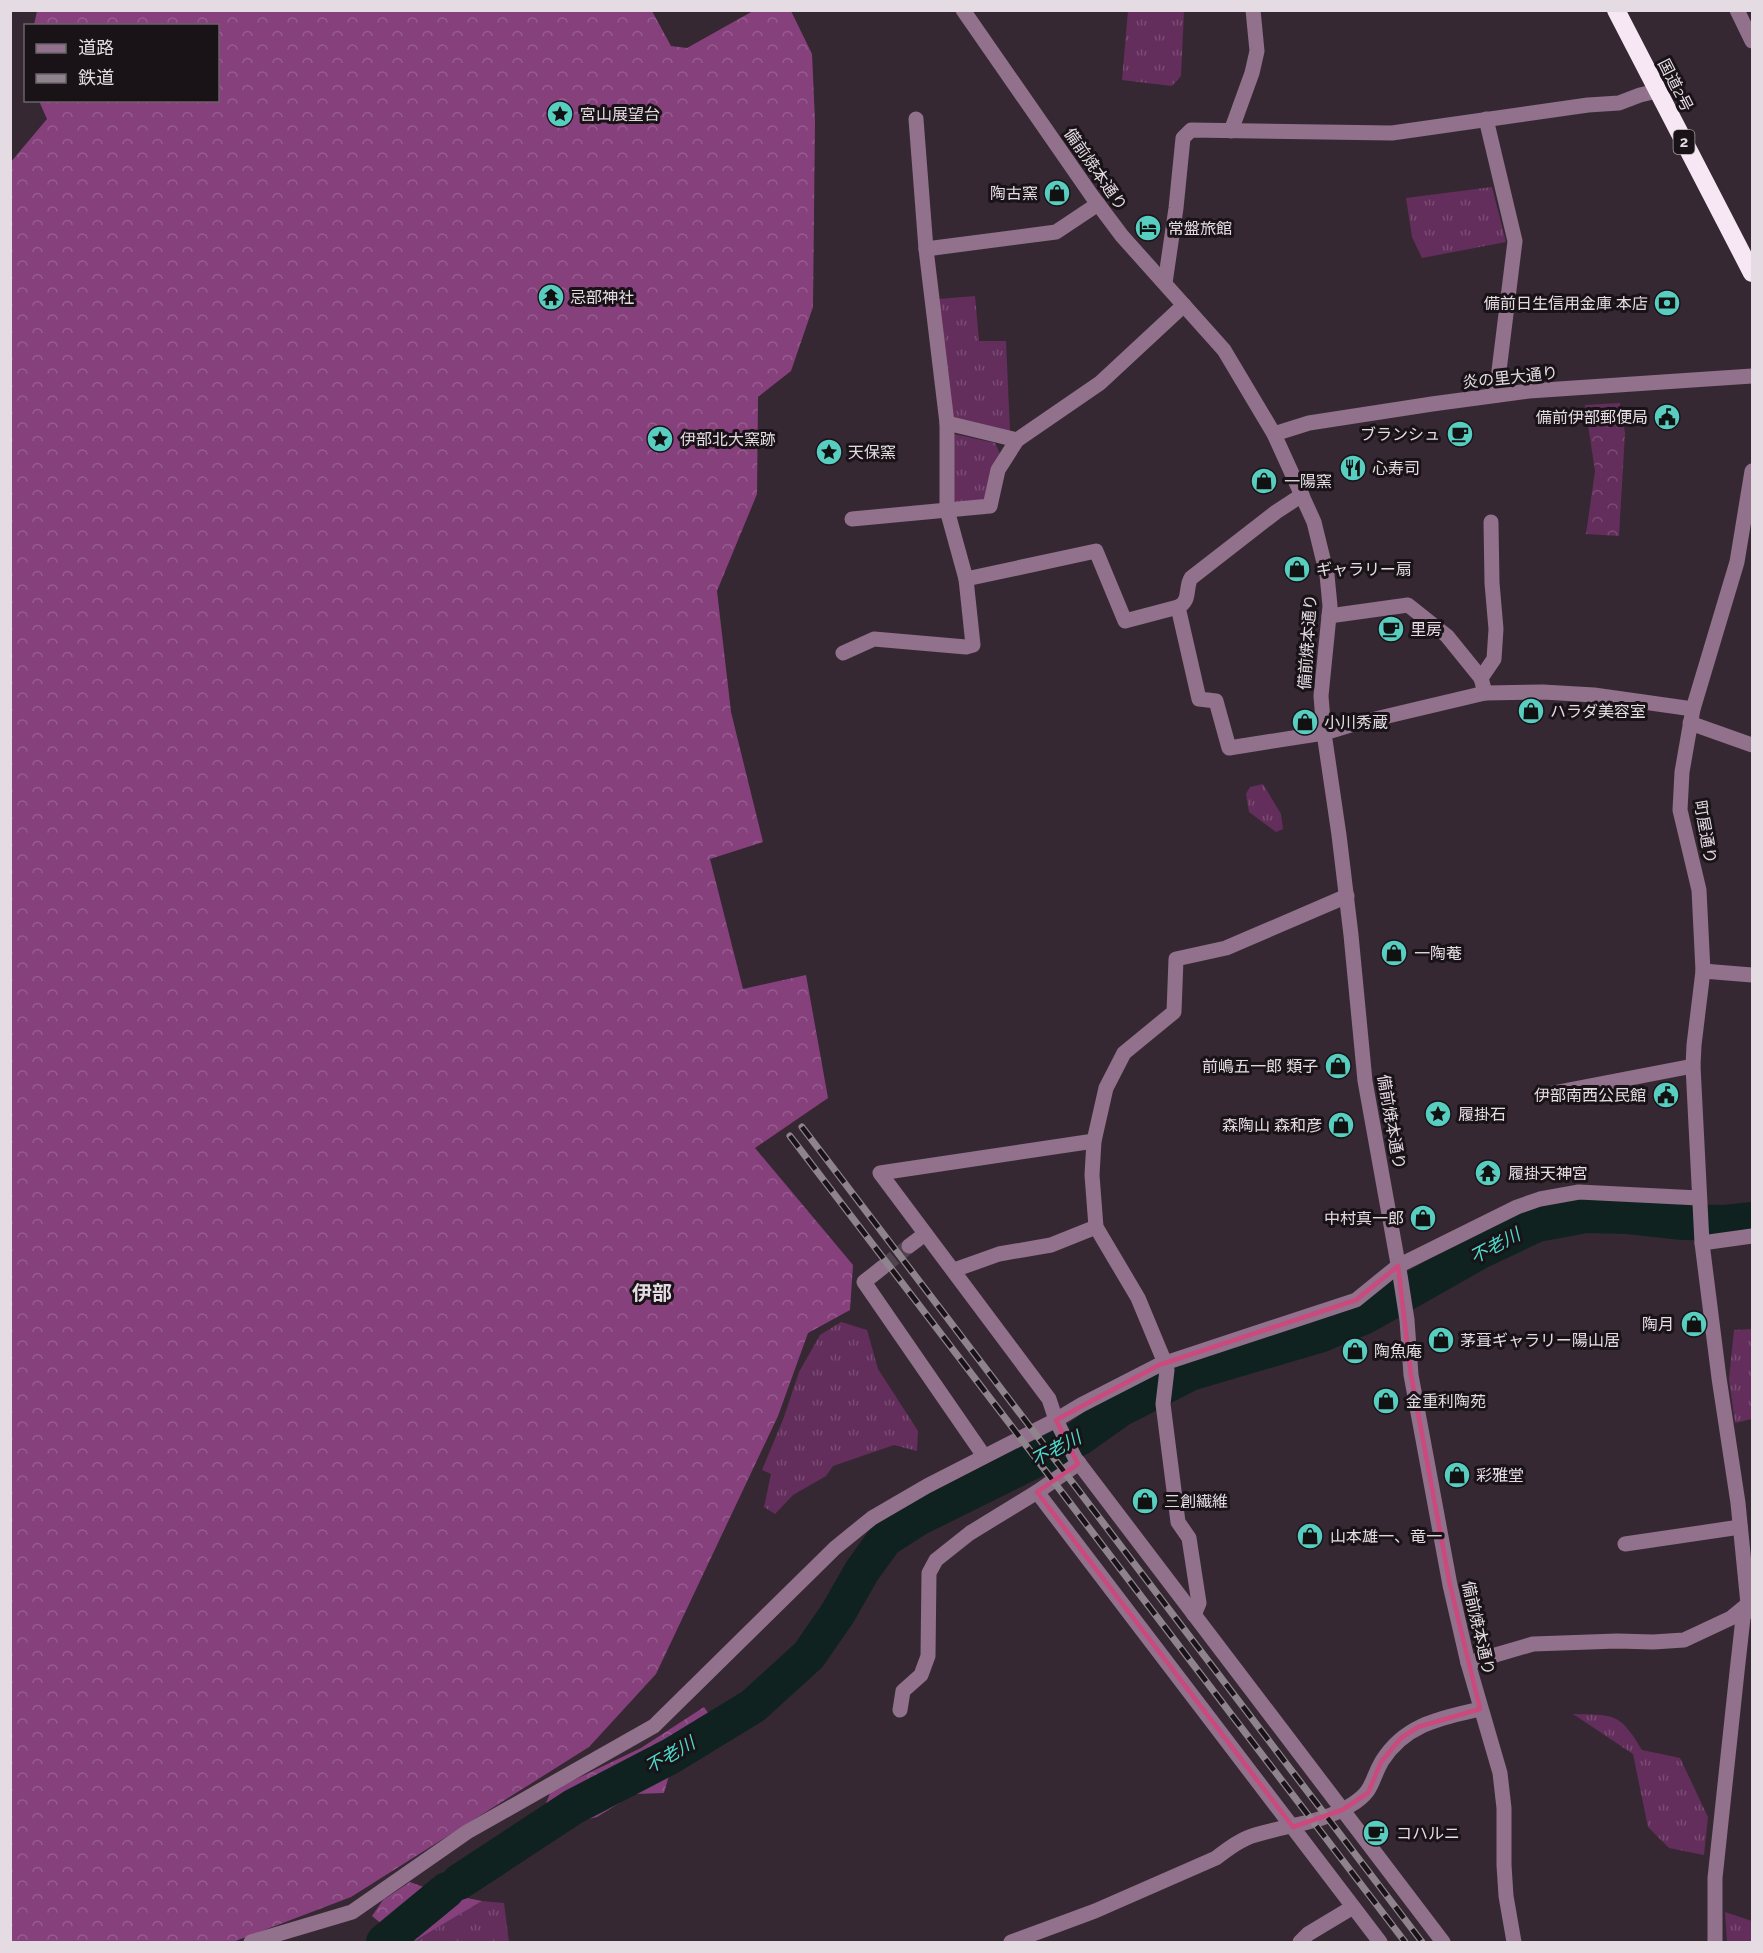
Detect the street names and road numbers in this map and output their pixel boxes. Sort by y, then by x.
street label: 国道2号 [1654,56,1697,115]
street label: 備前焼本通り [1060,125,1131,214]
road number: 2 [1674,130,1694,154]
street label: 炎の里大通り [1461,363,1559,392]
street label: 備前焼本通り [1295,593,1320,691]
street label: 町屋通り [1691,799,1720,865]
street label: 備前焼本通り [1374,1073,1409,1171]
street label: 備前焼本通り [1458,1579,1499,1677]

